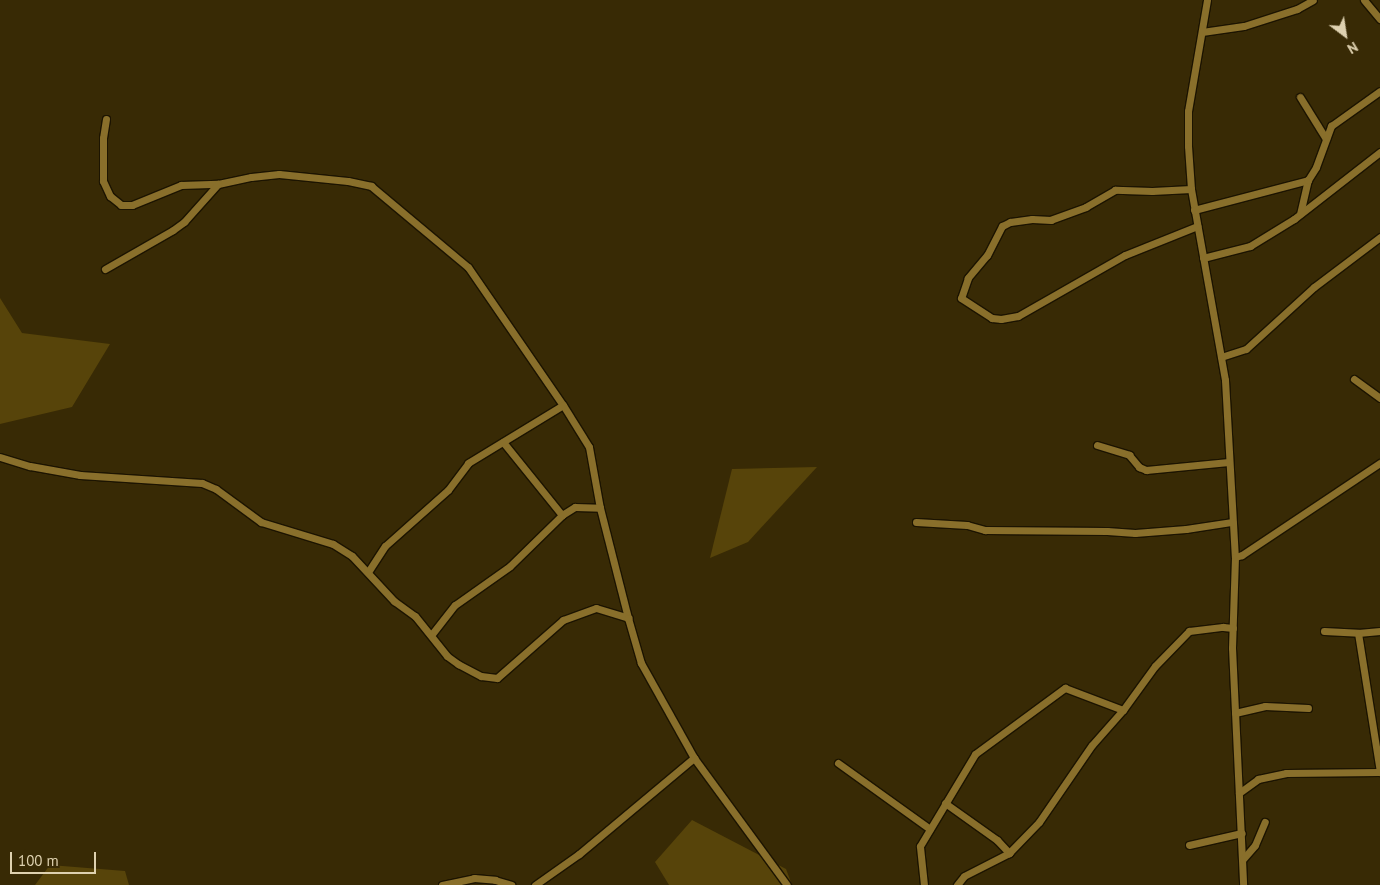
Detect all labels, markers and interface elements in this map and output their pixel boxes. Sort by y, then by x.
north arrow [1320,10,1370,60]
text: N [1344,38,1361,58]
scale bar [12,842,99,874]
text: 100 m [18,851,59,870]

